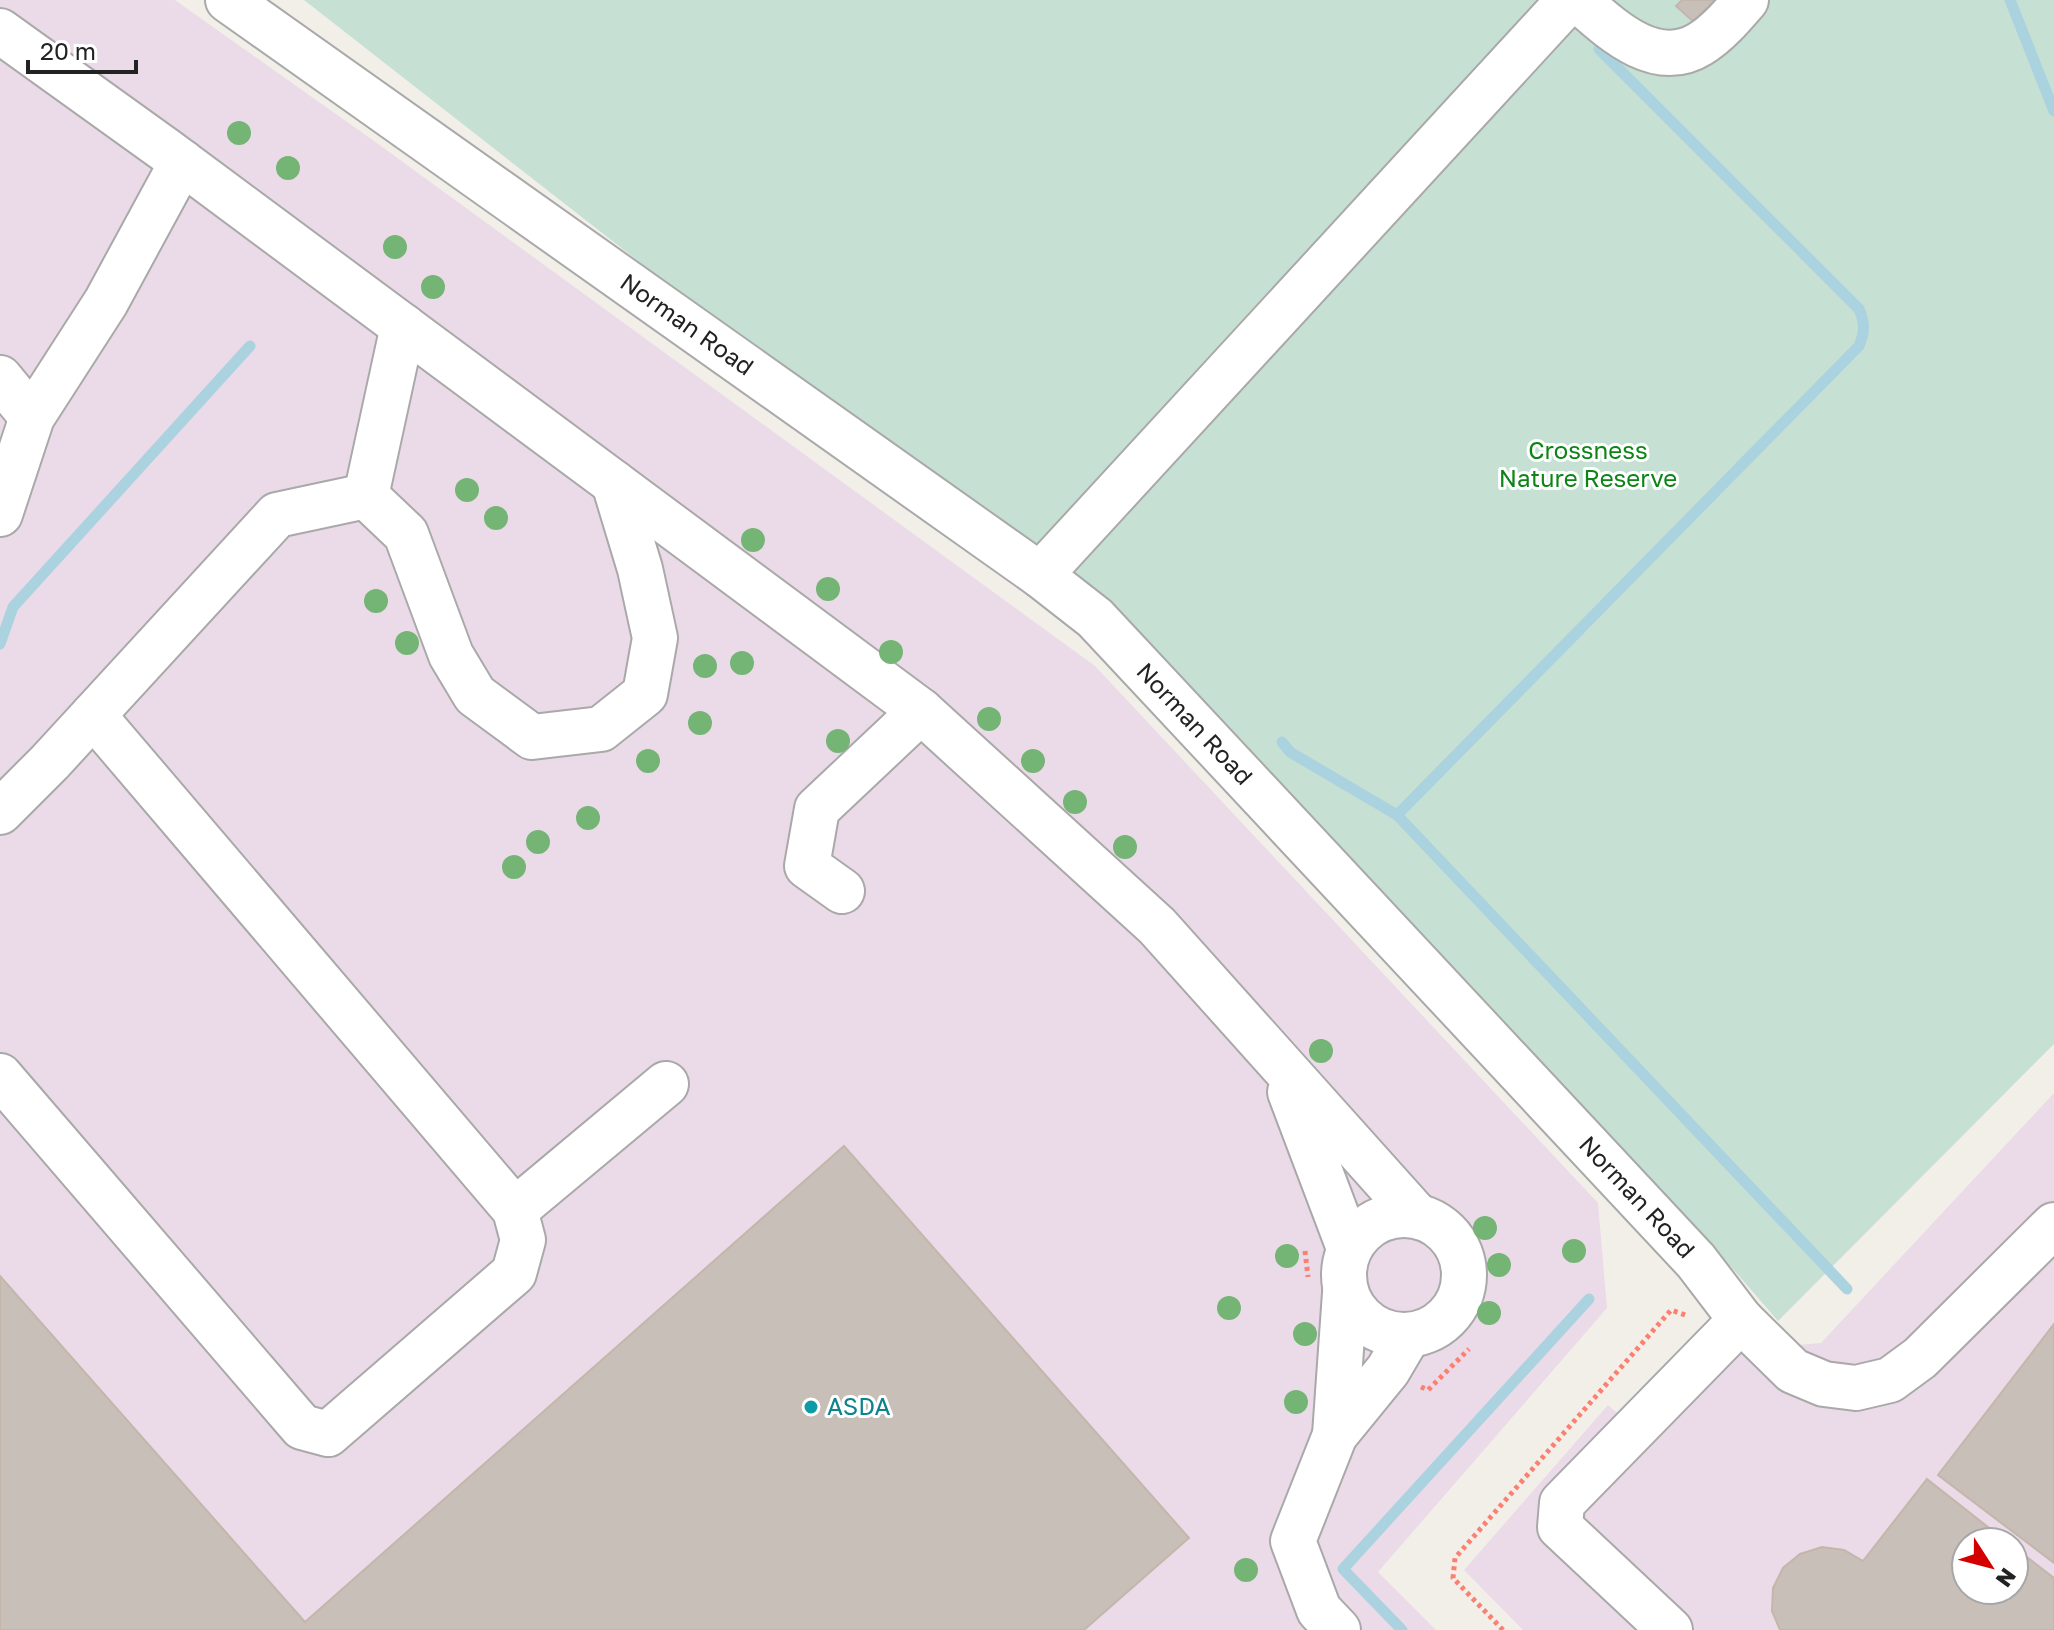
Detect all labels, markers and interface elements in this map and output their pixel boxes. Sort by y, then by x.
scale bar [28,24,136,74]
text: 20 m [40,36,96,65]
street label: Norman Road [615,267,760,381]
park label: Crossness Nature Reserve [1499,435,1677,492]
street label: Norman Road [1131,656,1259,790]
street label: Norman Road [1574,1129,1702,1264]
place label: ASDA [827,1391,891,1420]
marker: ASDA [802,1398,820,1416]
north arrow [1950,1526,2030,1606]
text: N [1991,1563,2022,1593]

